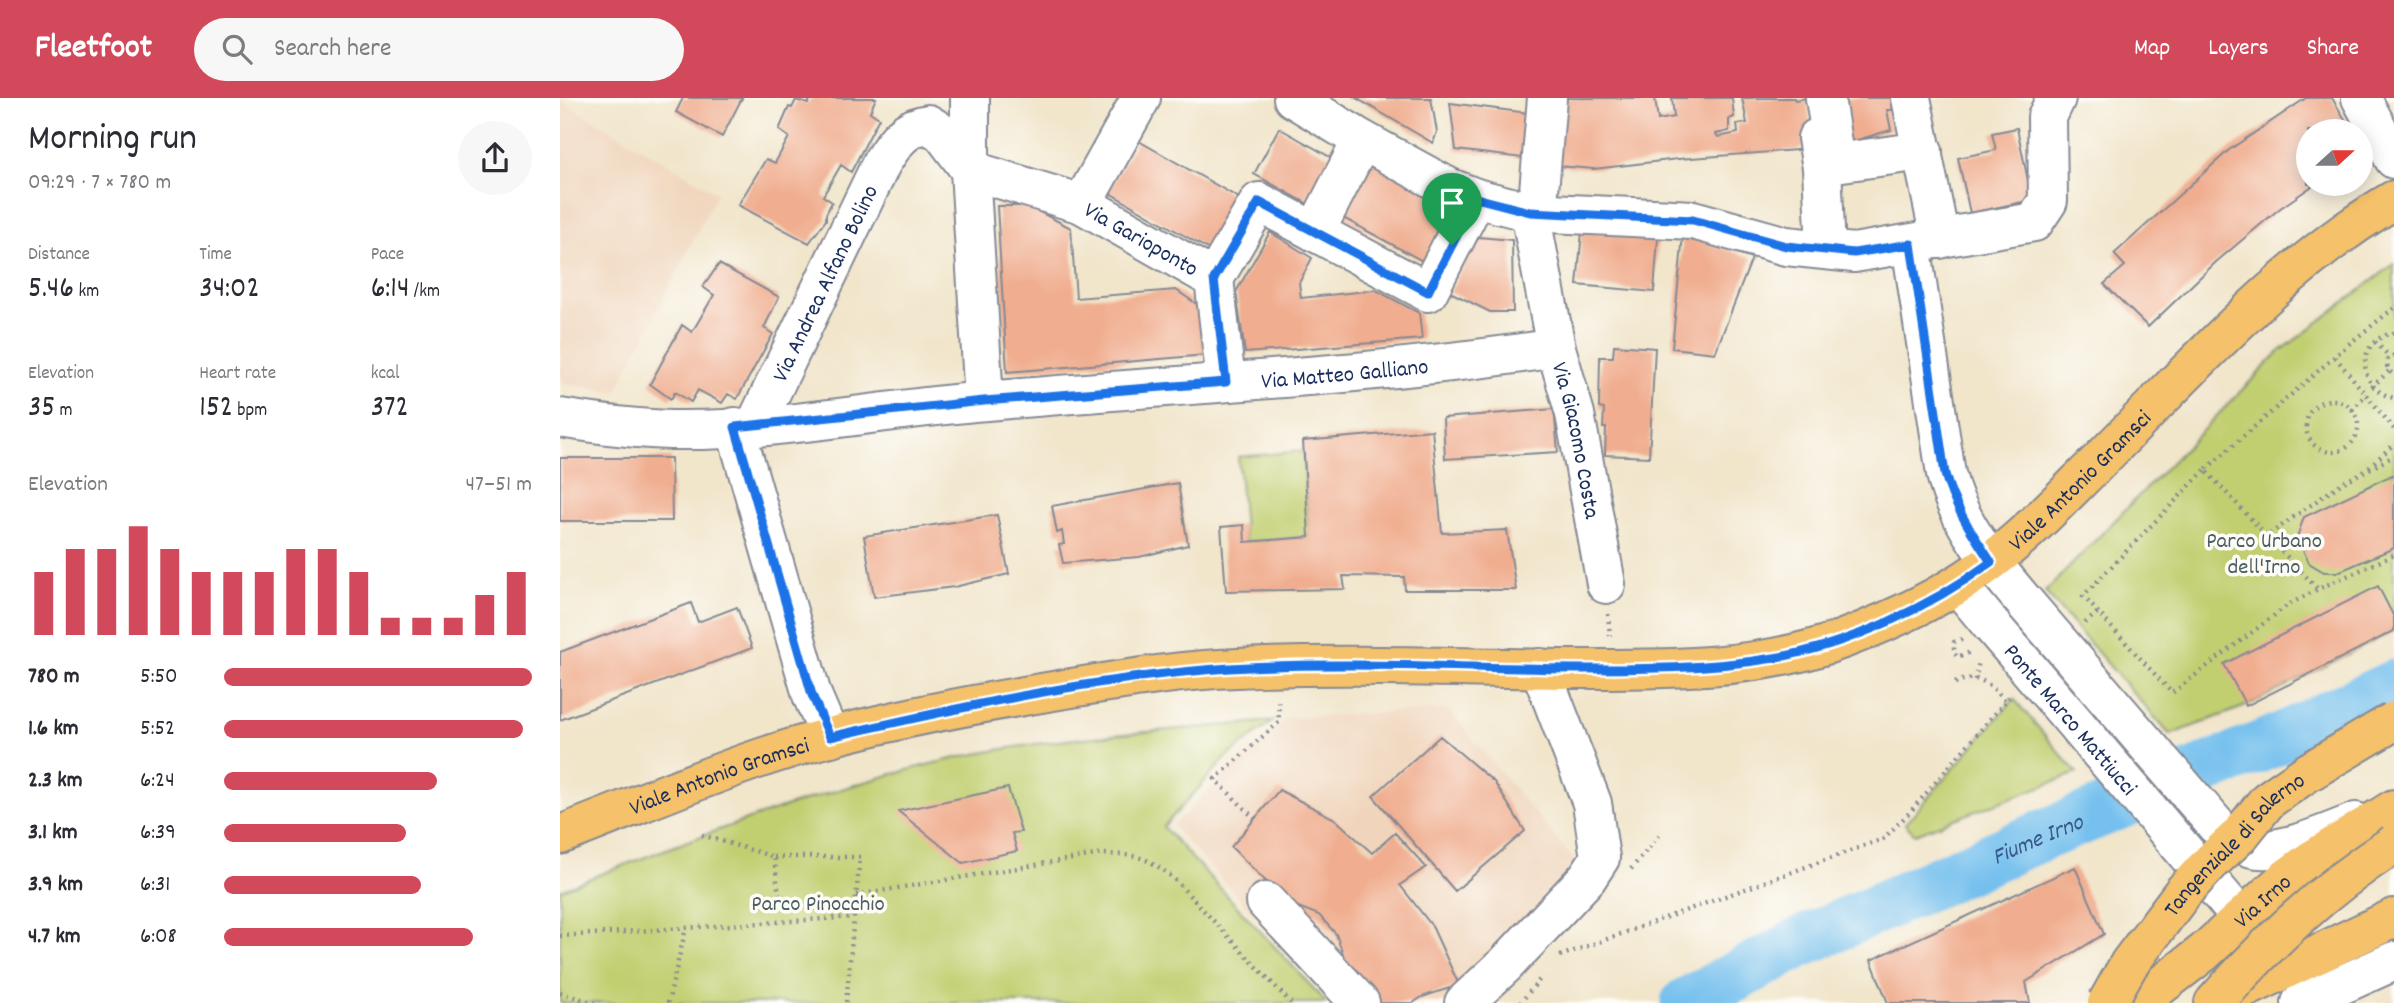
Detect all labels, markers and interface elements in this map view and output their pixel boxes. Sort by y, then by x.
search box [194,18,684,81]
text: Fleetfoot [35,26,152,73]
icon: search [218,30,256,68]
text: Search here [274,31,391,68]
text: Map [2134,32,2170,66]
text: Layers [2208,32,2269,66]
text: Share [2307,32,2359,66]
text: Morning run [28,113,197,168]
north arrow [2296,119,2373,196]
map controls [2296,119,2373,196]
button: share [458,121,532,195]
text: 09:29 · 7 × 780 m [28,167,171,200]
pin [1422,173,1482,245]
street label: Via Andrea Alfano Bolino [766,180,889,388]
icon: arrive [1433,184,1471,222]
street label: Via Garioponto [1077,195,1204,287]
text: Distance [28,242,90,269]
text: Time [199,242,232,269]
text: Pace [371,242,404,269]
text: 5.46 [28,269,74,312]
text: 34:02 [199,269,260,312]
text: 6:14 [371,269,409,312]
text: km [74,279,99,306]
text: /km [409,279,440,306]
street label: Via Matteo Galliano [1260,352,1430,400]
street label: Via Giacomo Costa [1541,359,1607,523]
text: Elevation [28,361,94,388]
text: Heart rate [199,361,276,388]
text: kcal [371,361,400,388]
text: 35 [28,388,55,431]
text: 152 [199,388,233,431]
text: 372 [371,388,409,431]
text: m [55,398,73,425]
text: bpm [233,398,267,425]
street label: Viale Antonio Gramsci [2003,404,2161,561]
text: Elevation [28,469,108,502]
text: 47–51 m [465,469,532,502]
park label: Parco Urbano dell'Irno [2206,526,2322,585]
street label: Ponte Marco Mattiucci [1994,638,2143,804]
text: 780 m [28,661,80,694]
text: 5:50 [140,661,178,694]
text: 1.6 km [28,713,79,746]
text: 5:52 [140,713,175,746]
street label: Viale Antonio Gramsci [625,731,814,826]
text: 2.3 km [28,765,83,798]
text: 6:24 [140,765,175,798]
street label: Tangenziale di Salerno [2157,766,2313,925]
water label: Fiume Irno [1987,806,2090,875]
text: 3.1 km [28,817,78,850]
text: 6:39 [140,817,176,850]
street label: Via Irno [2228,868,2300,938]
text: 3.9 km [28,869,83,902]
text: 6:31 [140,869,170,902]
park label: Parco Pinocchio [751,889,885,922]
text: 4.7 km [28,921,81,954]
text: 6:08 [140,921,177,954]

